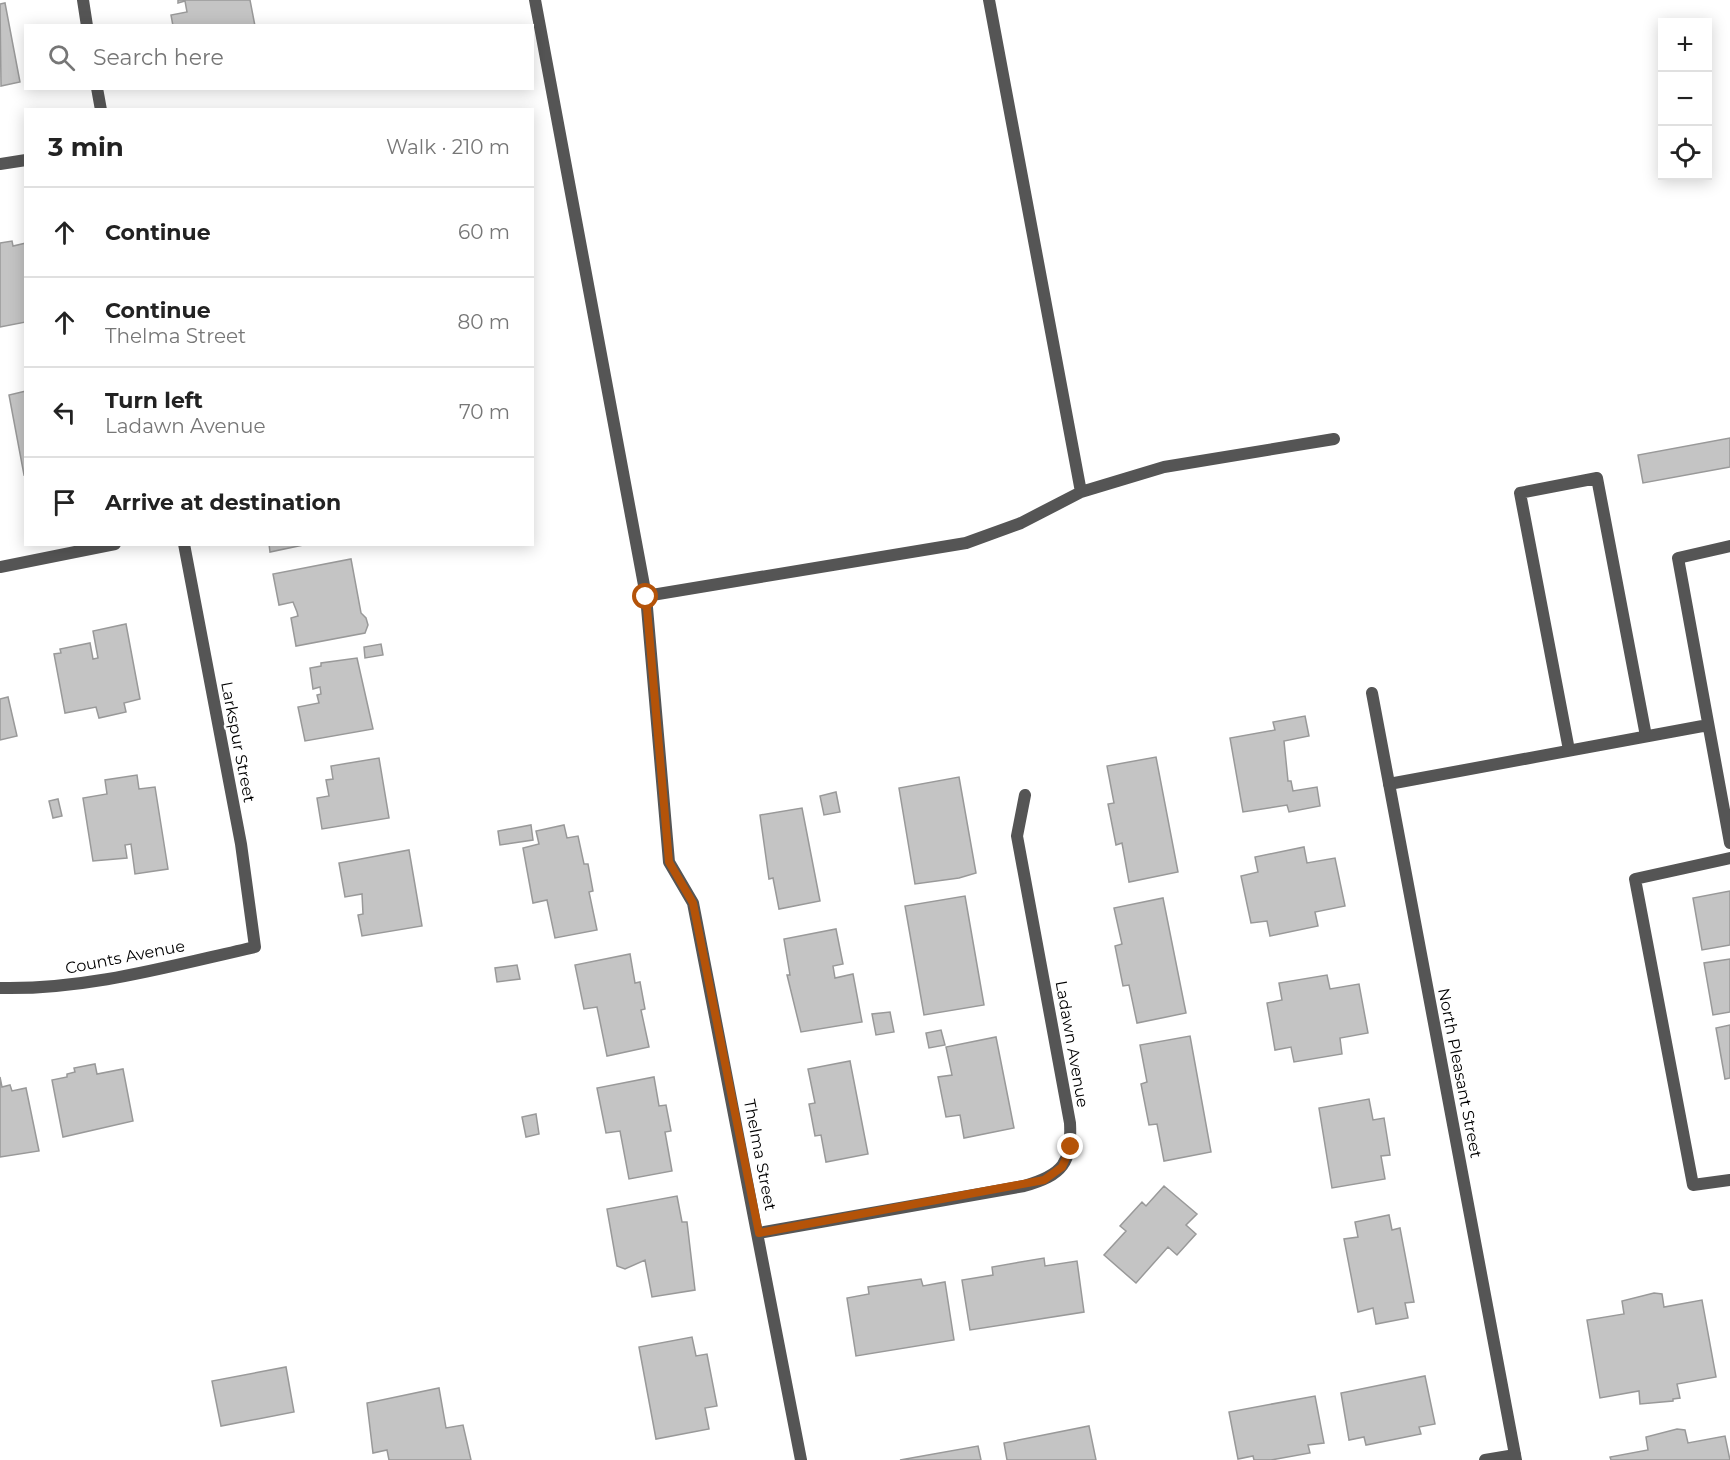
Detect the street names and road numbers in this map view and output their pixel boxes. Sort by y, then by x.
street label: Larkspur Street [217,680,259,805]
street label: Counts Avenue [64,936,186,978]
street label: Ladawn Avenue [1051,979,1093,1109]
street label: North Pleasant Street [1434,986,1486,1160]
street label: Thelma Street [740,1098,780,1213]

